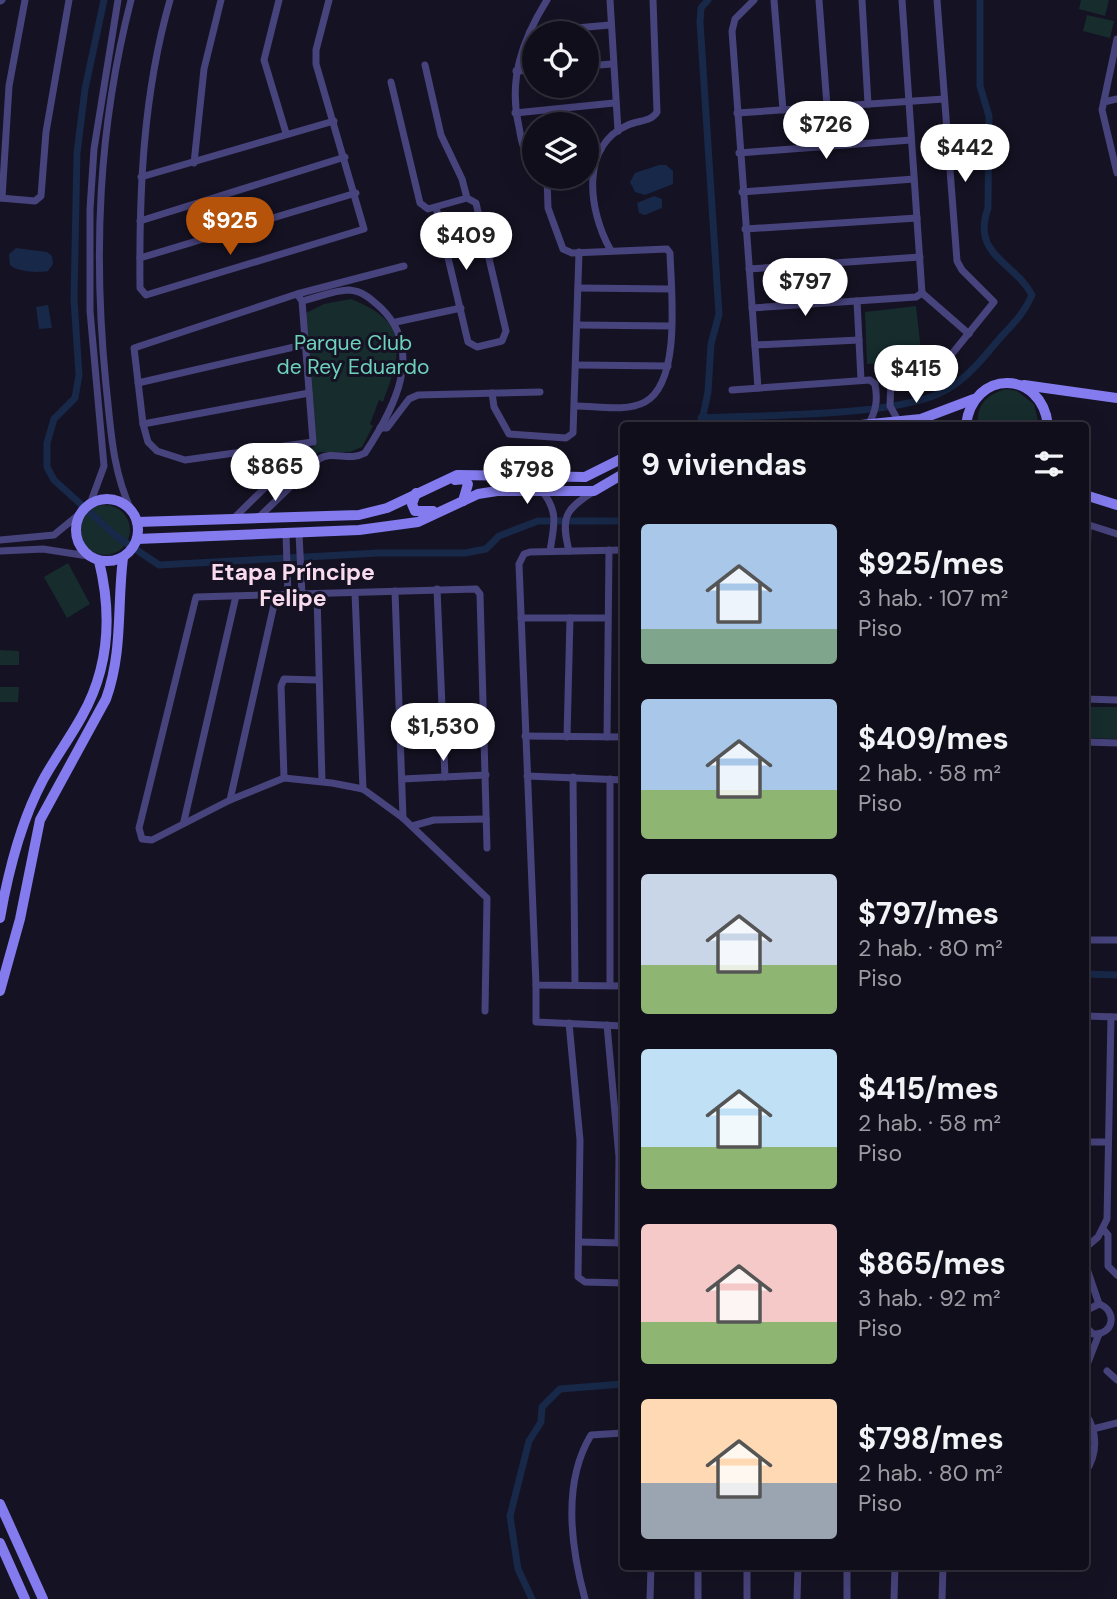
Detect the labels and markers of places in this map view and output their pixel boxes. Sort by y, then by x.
pin: $726 [785,102,867,161]
pin: $442 [924,124,1006,184]
pin: $925 [189,198,271,257]
pin: $409 [425,212,507,272]
pin: $797 [764,258,846,318]
pin: $415 [875,346,957,405]
pin: $865 [234,444,316,503]
pin: $798 [486,447,568,506]
pin: $1,530 [386,704,500,763]

